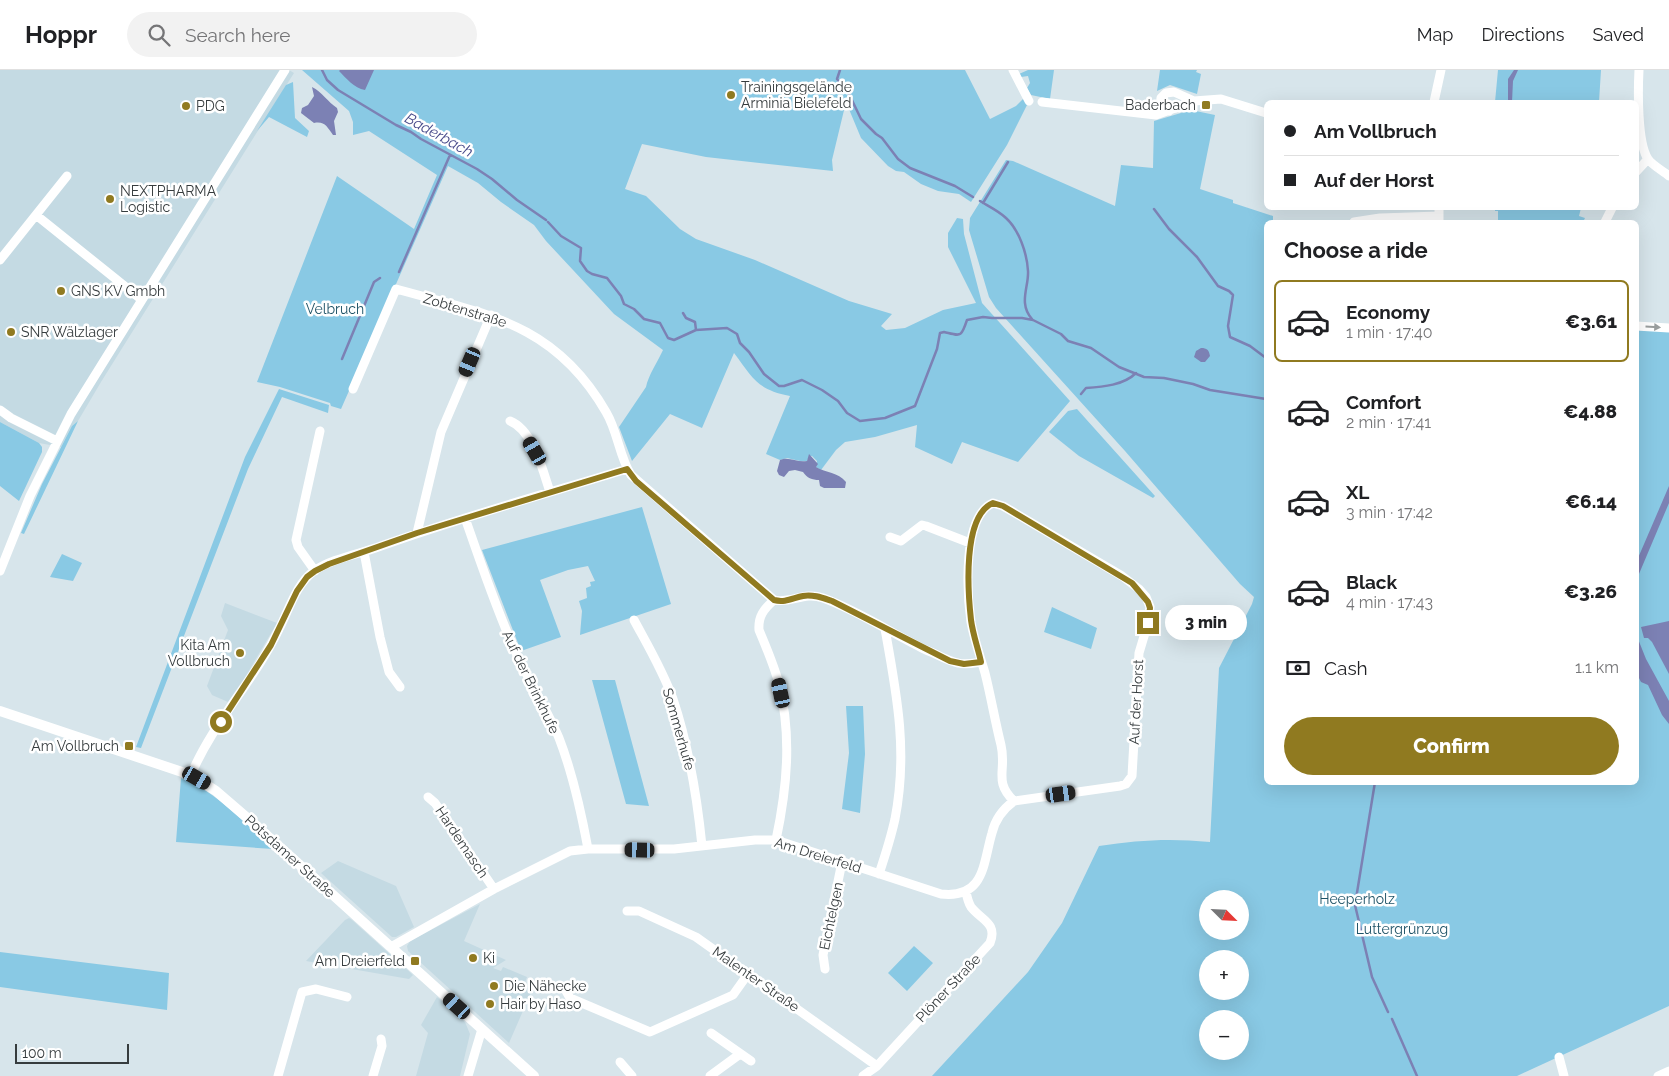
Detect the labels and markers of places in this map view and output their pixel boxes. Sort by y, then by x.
place label: Trainingsgelände Arminia Bielefeld [741,79,852,111]
marker: Trainingsgelände Arminia Bielefeld [725,89,737,101]
place label: Baderbach [1125,97,1196,113]
place label: PDG [196,98,225,114]
marker: Baderbach [1200,99,1212,111]
marker: PDG [180,100,192,112]
place label: NEXTPHARMA Logistic [120,183,217,215]
marker: NEXTPHARMA Logistic [104,193,116,205]
place label: GNS KV Gmbh [71,283,165,299]
marker: GNS KV Gmbh [55,285,67,297]
place label: SNR Wälzlager [21,324,118,340]
marker: SNR Wälzlager [5,326,17,338]
place label: Kita Am Vollbruch [168,637,230,669]
marker: Kita Am Vollbruch [234,647,246,659]
place label: Am Vollbruch [31,738,119,754]
marker: Am Vollbruch [123,740,135,752]
place label: Ki [483,950,495,966]
marker: Ki [467,952,479,964]
place label: Am Dreierfeld [315,953,405,969]
marker: Am Dreierfeld [409,955,421,967]
place label: Die Nähecke [504,978,587,994]
marker: Die Nähecke [488,980,500,992]
place label: Hair by Haso [500,996,581,1012]
marker: Hair by Haso [484,998,496,1010]

